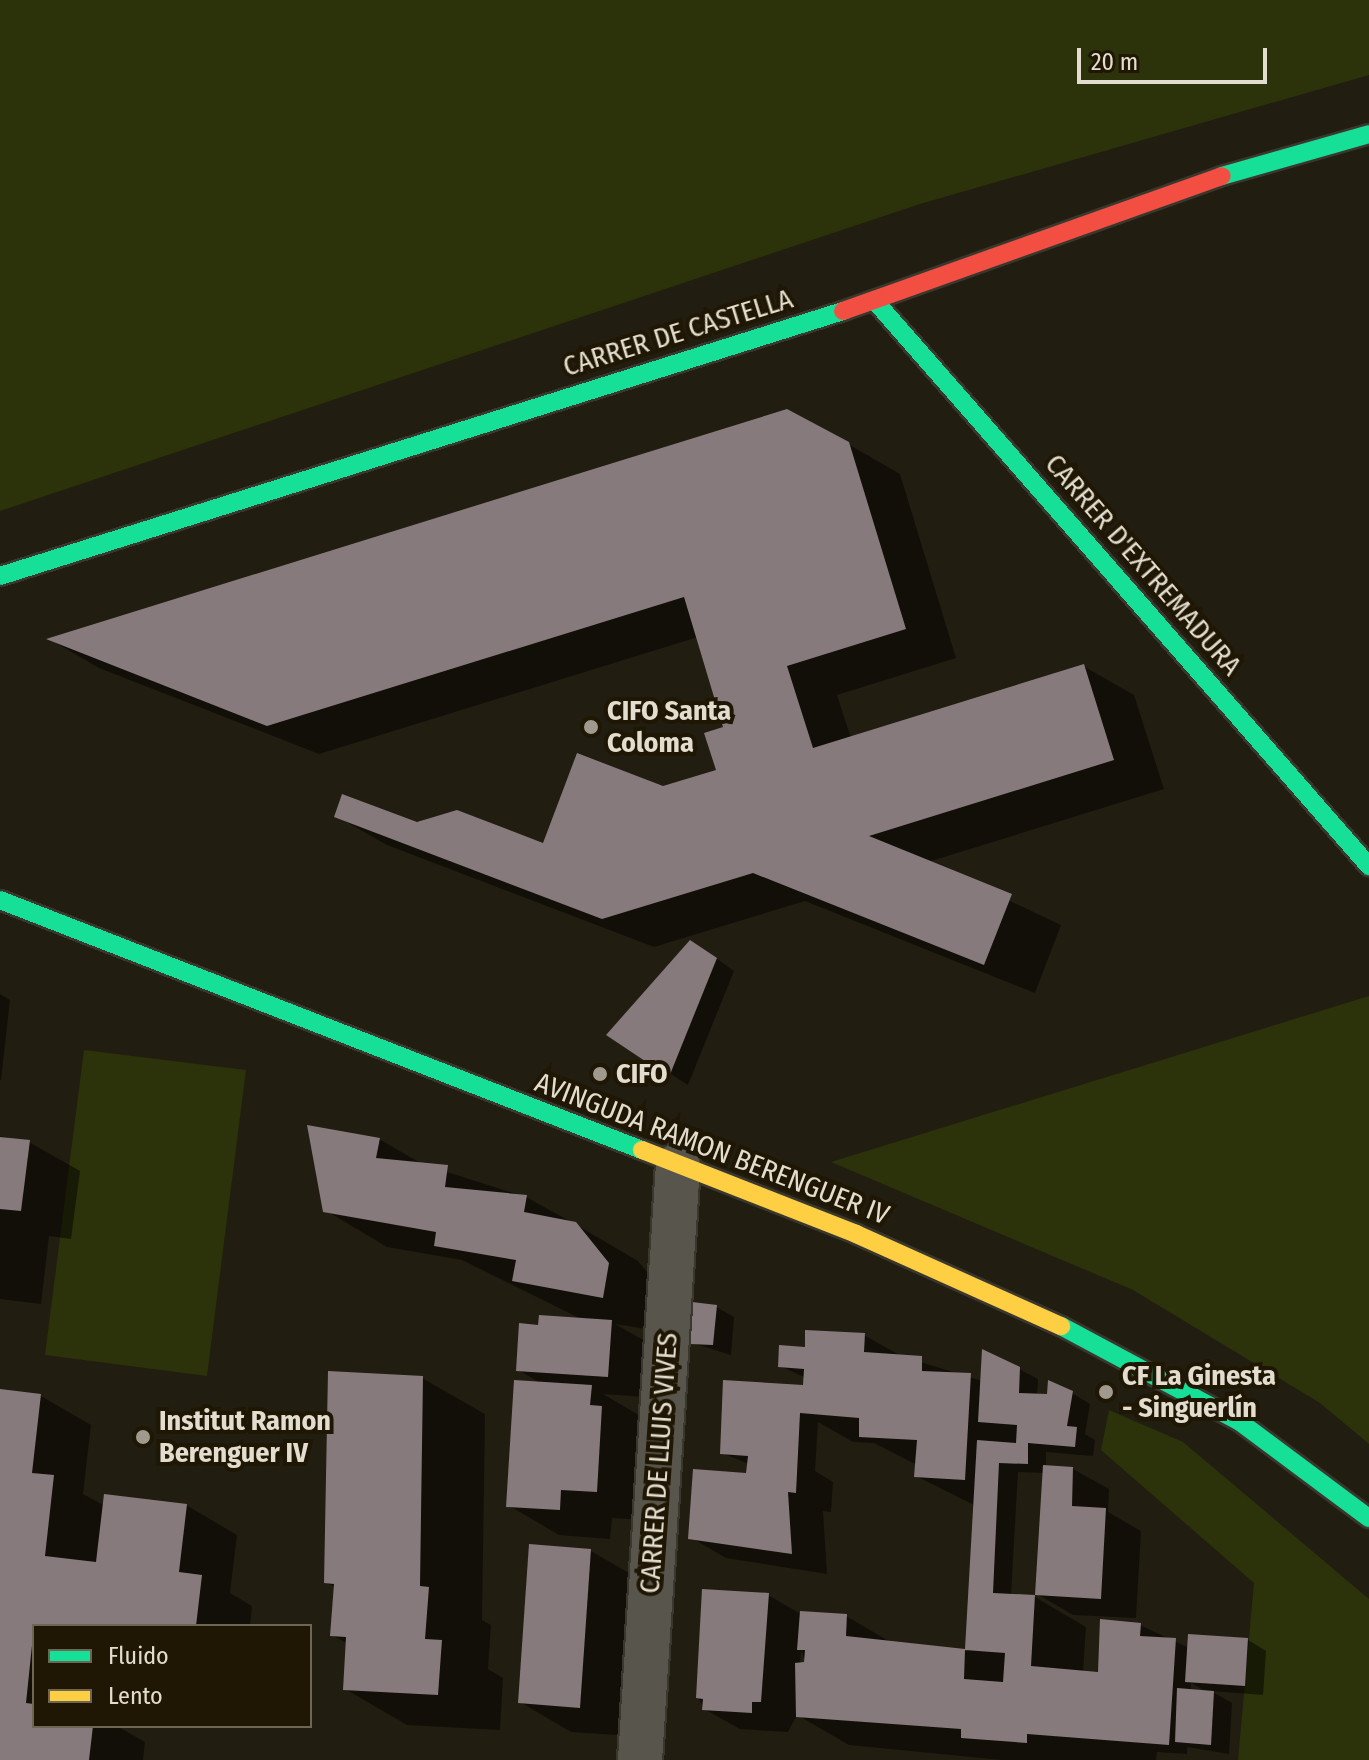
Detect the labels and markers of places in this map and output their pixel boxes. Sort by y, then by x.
place label: CIFO Santa Coloma [607,694,731,760]
marker: CIFO Santa Coloma [582,718,600,736]
place label: CIFO [616,1057,668,1091]
marker: CIFO [591,1065,609,1083]
place label: CF La Ginesta - Singuerlín [1122,1359,1276,1425]
marker: CF La Ginesta - Singuerlín [1097,1383,1115,1401]
place label: Institut Ramon Berenguer IV [159,1404,331,1470]
marker: Institut Ramon Berenguer IV [134,1428,152,1446]

